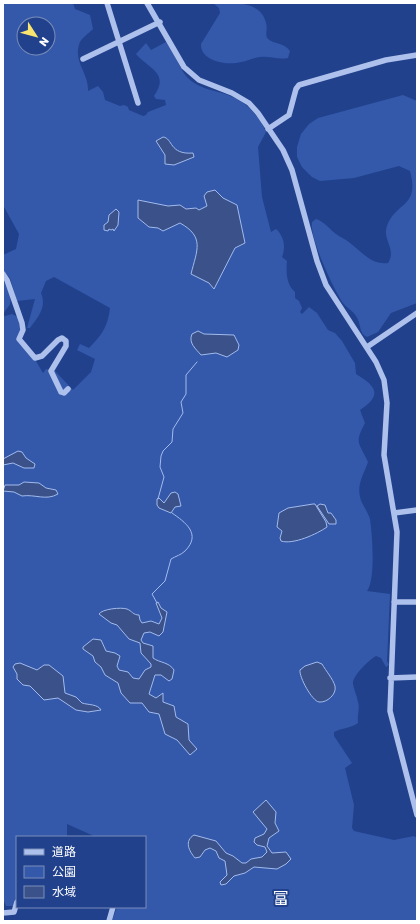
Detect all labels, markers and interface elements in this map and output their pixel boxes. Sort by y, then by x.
north arrow [16,16,56,56]
text: N [36,35,51,49]
legend [16,836,146,908]
text: 道路 [52,845,76,859]
text: 公園 [52,865,76,879]
text: 水域 [52,885,76,899]
district label: 富 [273,889,289,908]

